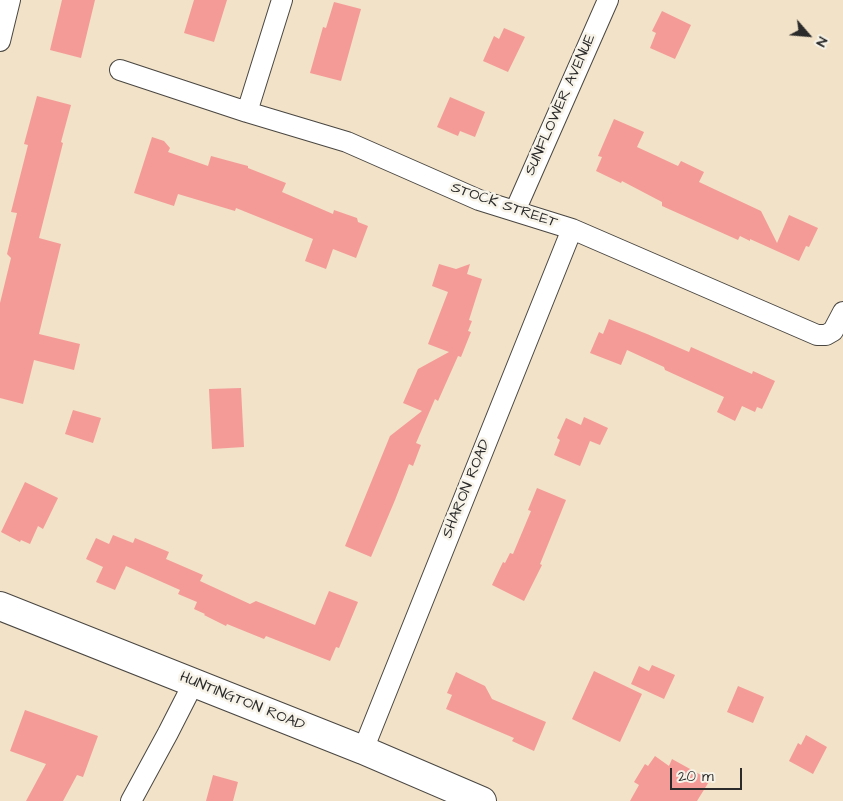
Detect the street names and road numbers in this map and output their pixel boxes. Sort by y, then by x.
street label: SUNFLOWER AVENUE [522,32,600,178]
street label: STOCK STREET [448,179,560,233]
street label: SHARON ROAD [439,437,495,541]
street label: HUNTINGTON ROAD [177,669,307,735]

